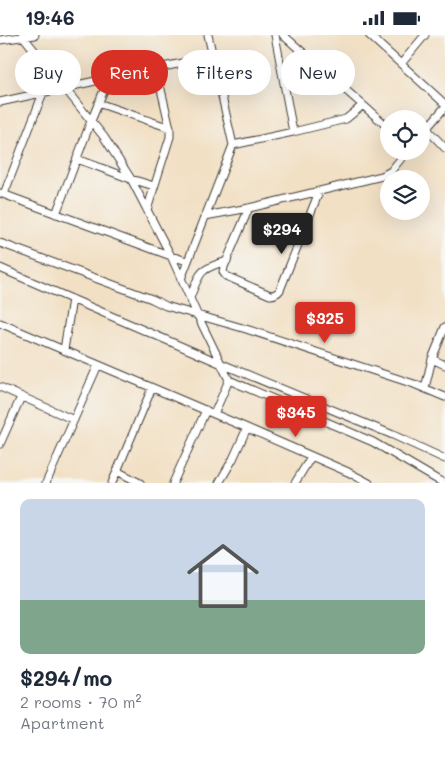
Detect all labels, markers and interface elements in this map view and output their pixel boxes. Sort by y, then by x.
text: 19:46 [25,5,74,30]
chip: Buy [15,50,81,95]
chip: Rent [91,50,168,95]
chip: Filters [178,50,271,95]
chip: New [281,50,355,95]
map controls [380,110,430,220]
button: locate [380,110,430,160]
button: layers [380,170,430,220]
pin: $294 [252,213,312,255]
text: $294 [263,218,301,239]
pin: $325 [295,301,355,344]
text: $325 [306,307,344,328]
pin: $345 [266,395,326,438]
text: $345 [277,401,315,422]
icon: home [178,531,268,621]
text: $294/mo [20,664,112,691]
text: 2 rooms · 70 m² [20,691,141,712]
text: Apartment [20,712,105,733]

